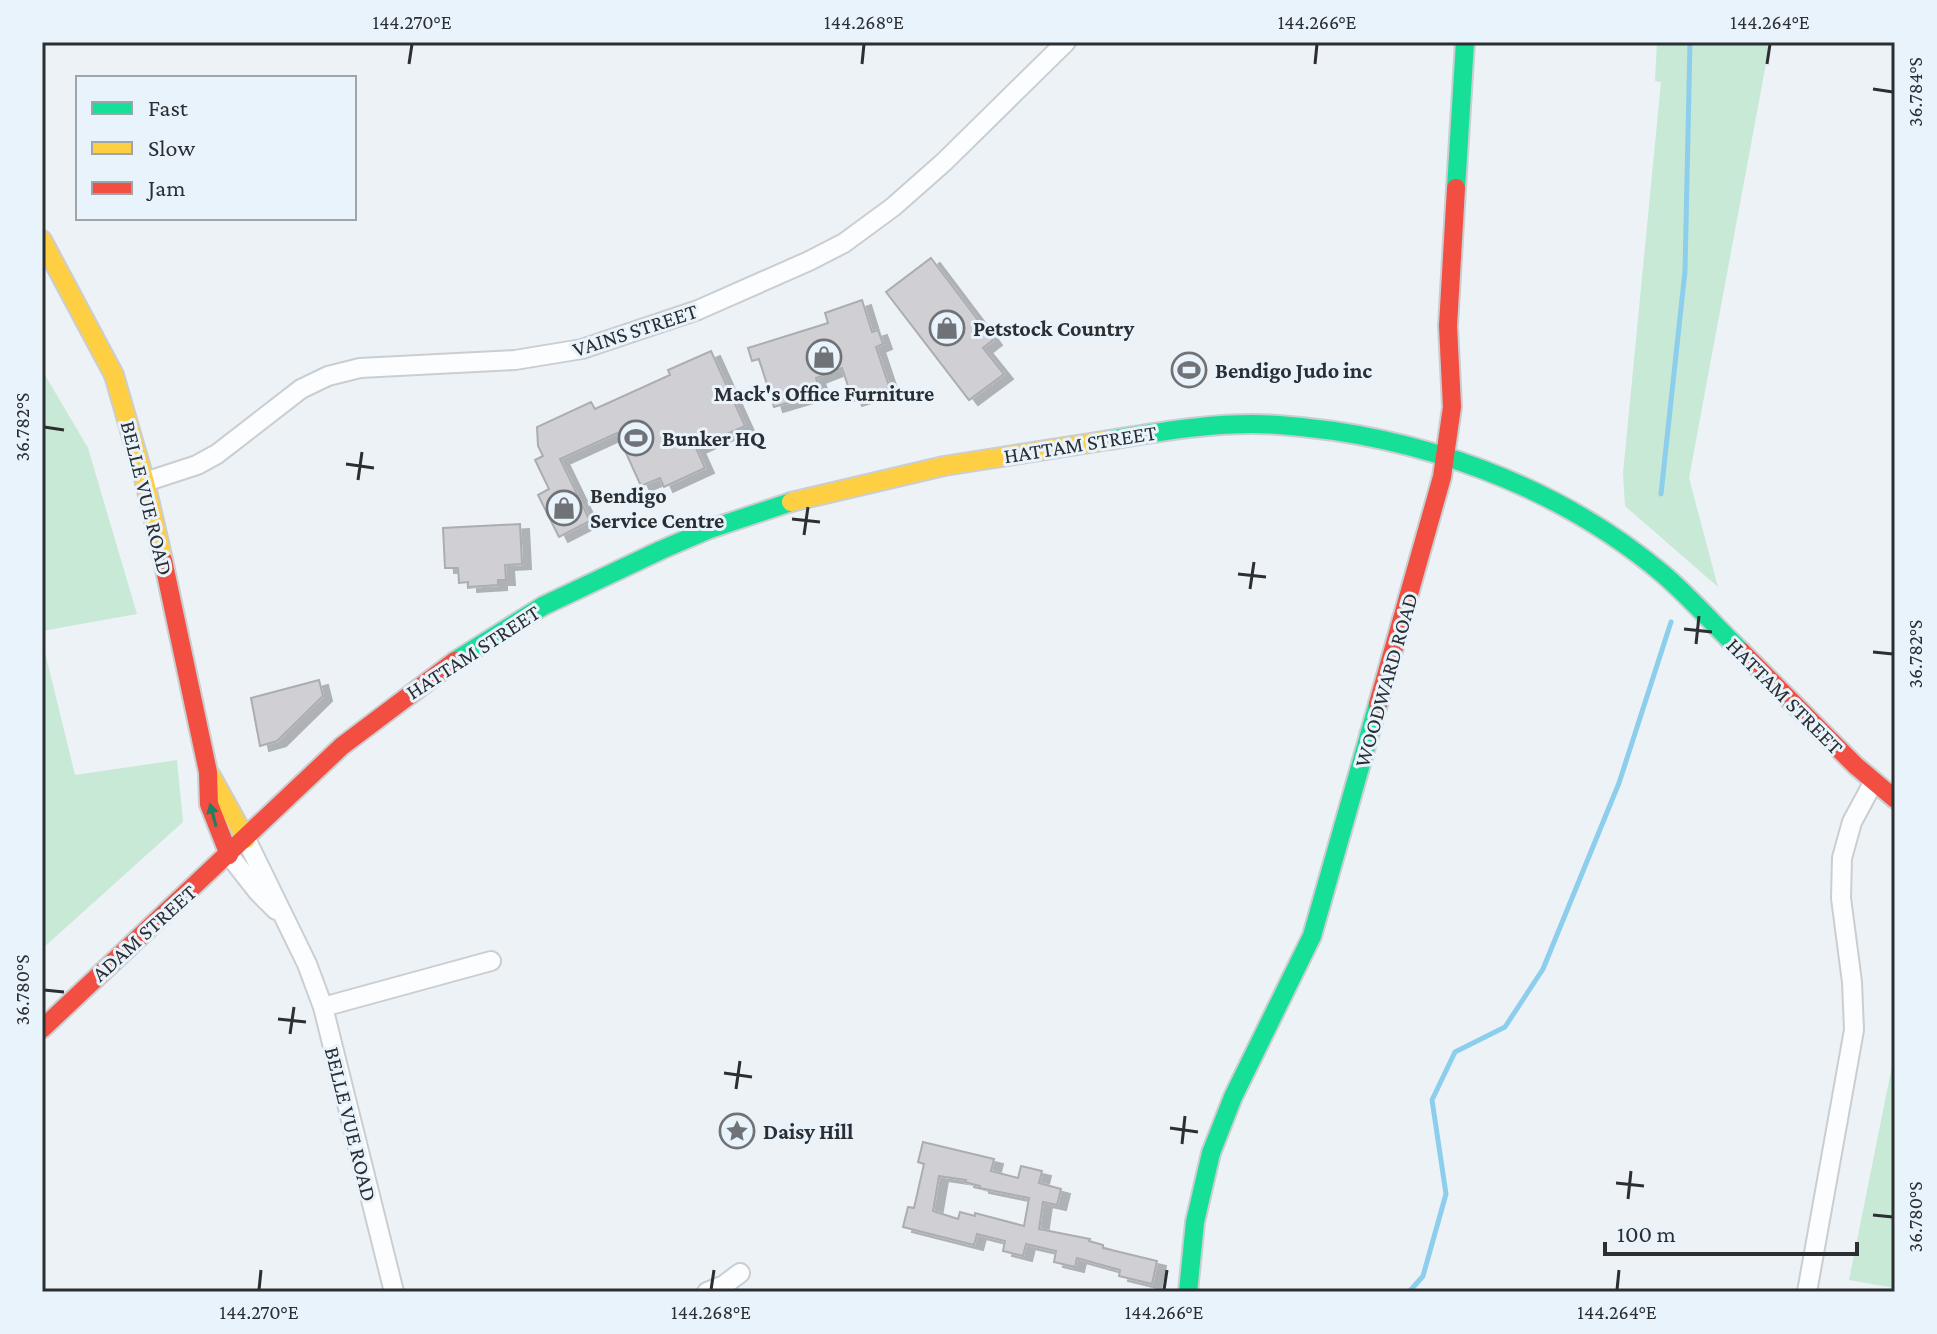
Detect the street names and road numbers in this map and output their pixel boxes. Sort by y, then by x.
street label: VAINS STREET [569,298,701,362]
street label: BELLE VUE ROAD [116,418,178,578]
street label: HATTAM STREET [1002,420,1158,468]
street label: WOODWARD ROAD [1349,590,1423,770]
street label: HATTAM STREET [401,599,545,705]
street label: HATTAM STREET [1722,633,1848,759]
street label: ADAM STREET [87,879,201,986]
street label: BELLE VUE ROAD [320,1044,382,1204]

